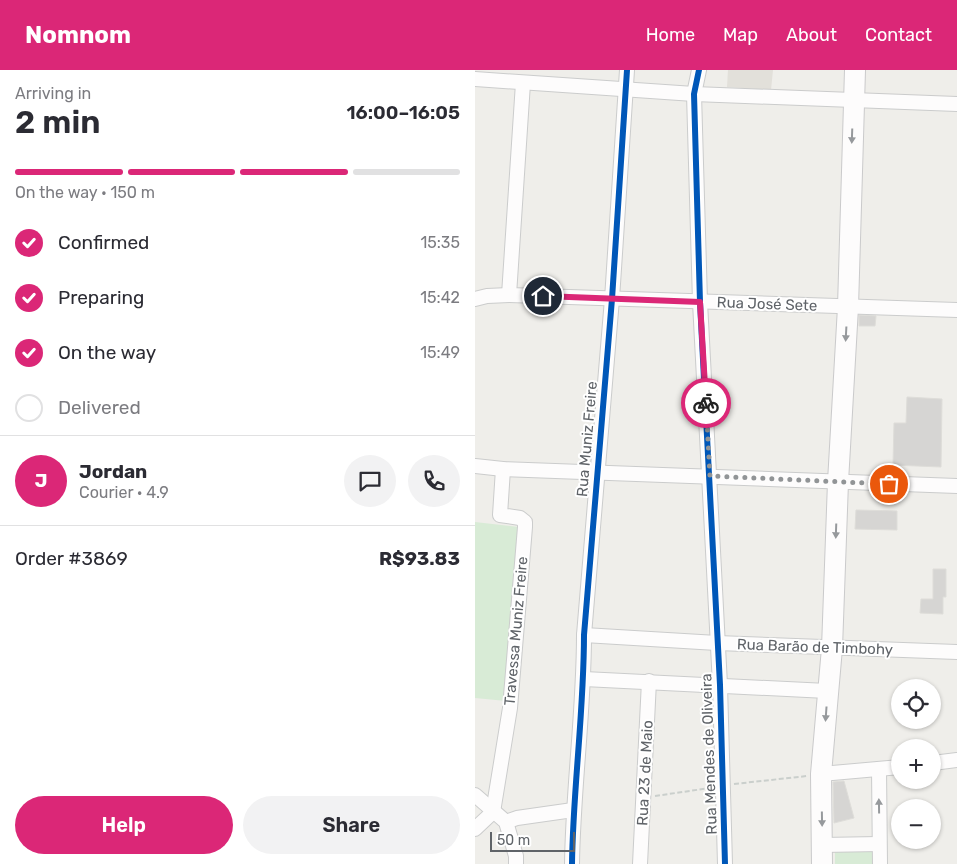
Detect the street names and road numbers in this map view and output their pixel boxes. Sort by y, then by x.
street label: Rua José Sete [716,293,818,315]
street label: Rua Muniz Freire [573,380,601,498]
street label: Travessa Muniz Freire [501,556,531,706]
street label: Rua Barão de Timbohy [737,635,893,659]
street label: Rua Mendes de Oliveira [697,673,721,835]
street label: Rua 23 de Maio [633,720,657,826]

